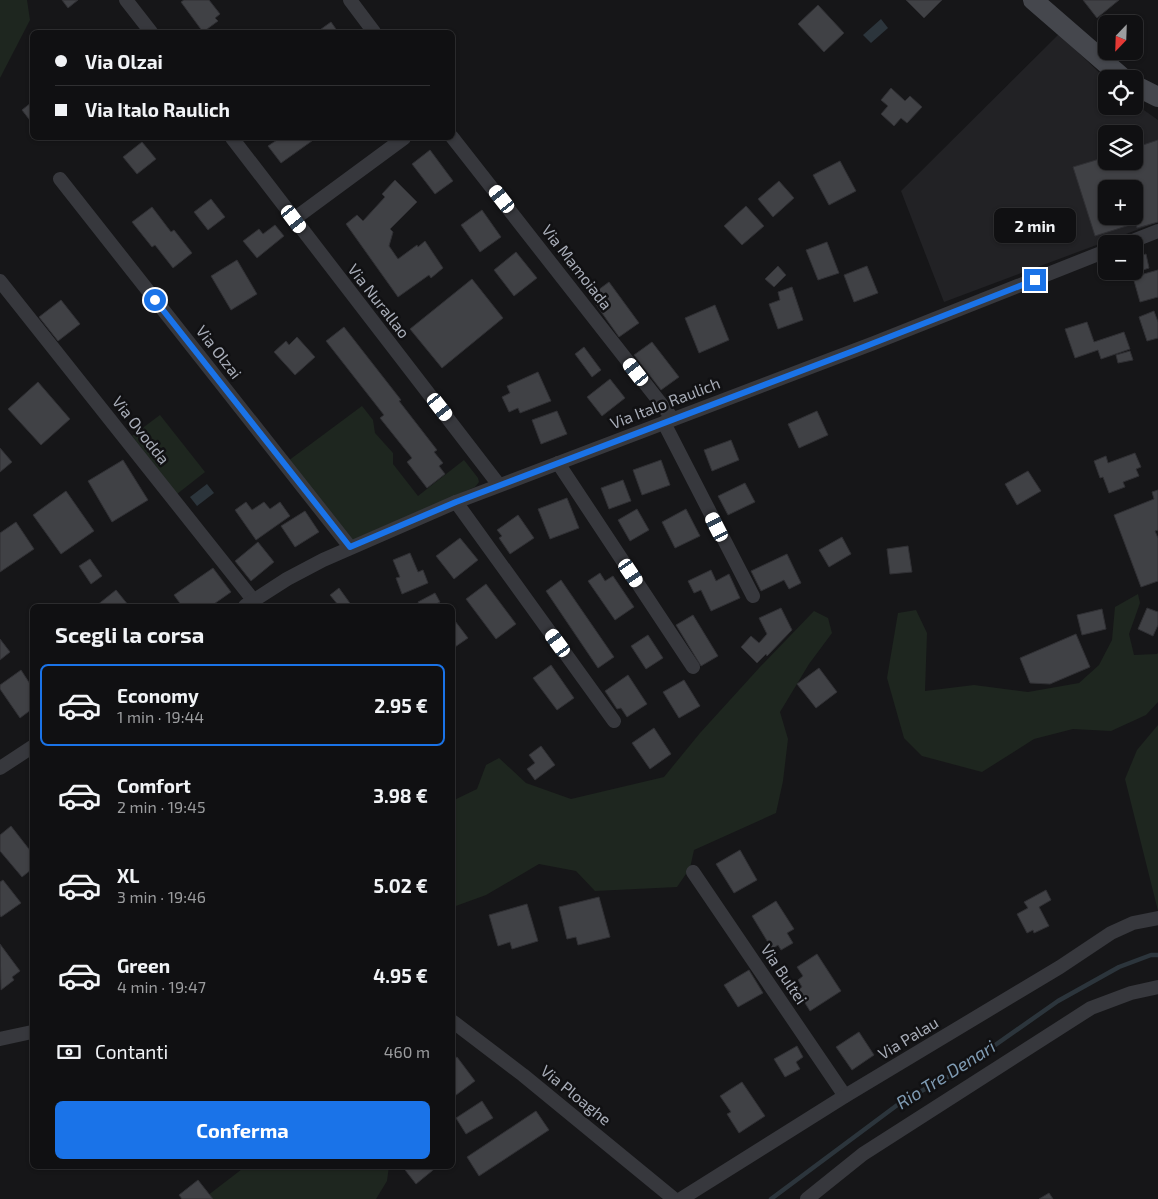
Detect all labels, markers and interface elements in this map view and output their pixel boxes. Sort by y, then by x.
north arrow [1098,15,1142,60]
map controls [1098,15,1143,280]
text: Via Olzai [85,50,163,73]
button: locate [1098,70,1143,115]
text: Via Italo Raulich [85,98,230,121]
button: layers [1098,125,1143,170]
button: + [1098,180,1143,225]
car [486,183,517,215]
car [278,203,309,235]
callout: 2 min [994,208,1076,242]
text: 2 min [1015,216,1055,235]
street label: Via Mamoiada [538,220,616,313]
button: − [1098,235,1143,280]
street label: Via Nurallao [344,260,414,342]
route end [1024,269,1046,291]
route start [144,289,166,311]
street label: Via Olzai [193,321,246,382]
car [620,356,651,388]
street label: Via Italo Raulich [607,373,722,432]
car [424,391,455,423]
street label: Via Ovodda [109,392,174,468]
car [703,510,730,544]
car [616,556,645,590]
text: Scegli la corsa [55,621,204,647]
car [543,626,572,660]
icon: car [57,683,102,728]
text: Economy [117,684,199,707]
text: 2.95 € [374,694,428,717]
text: 1 min · 19:44 [117,707,204,726]
icon: car [57,773,102,818]
text: Comfort [117,774,191,797]
text: 3.98 € [373,784,428,807]
text: 2 min · 19:45 [117,797,205,816]
icon: car [57,863,102,908]
text: XL [117,864,139,887]
text: 5.02 € [374,874,428,897]
text: 3 min · 19:46 [117,887,206,906]
street label: Via Bultei [757,940,811,1007]
icon: car [57,953,102,998]
text: Green [117,954,170,977]
text: 4.95 € [373,964,428,987]
text: 4 min · 19:47 [117,977,206,996]
street label: Via Palau [874,1012,941,1063]
water label: Rio Tre Denari [892,1035,1000,1113]
icon: cash [55,1038,83,1066]
text: Contanti [95,1040,168,1063]
text: 460 m [384,1042,430,1061]
street label: Via Ploaghe [537,1060,615,1129]
button: Conferma [55,1101,430,1159]

